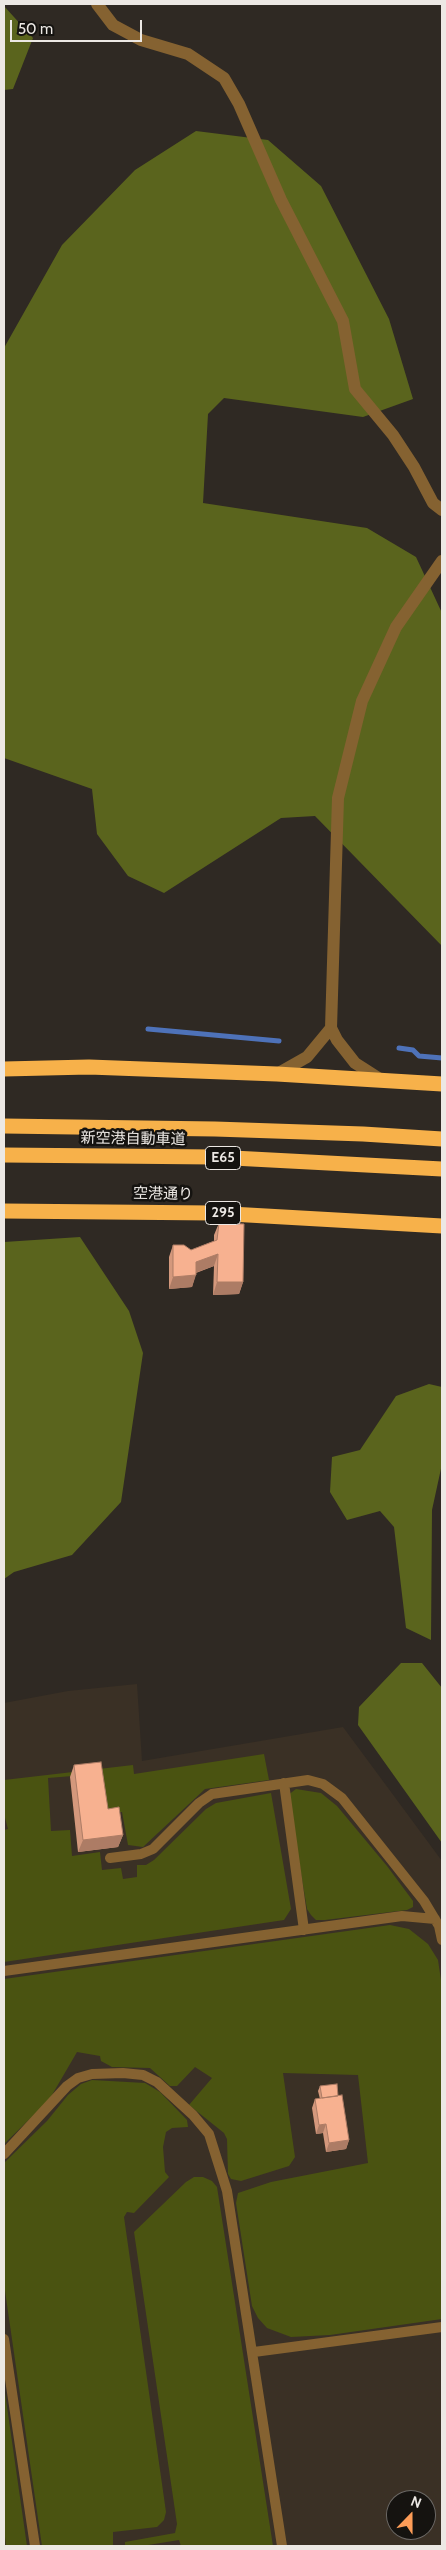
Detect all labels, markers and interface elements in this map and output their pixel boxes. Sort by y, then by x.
scale bar [12,10,145,42]
text: 50 m [18,20,53,38]
street label: 新空港自動車道 [80,1129,186,1149]
road number: E65 [206,1146,240,1170]
street label: 空港通り [133,1184,193,1204]
road number: 295 [206,1202,240,1224]
north arrow [386,2490,436,2540]
text: N [408,2492,424,2512]

